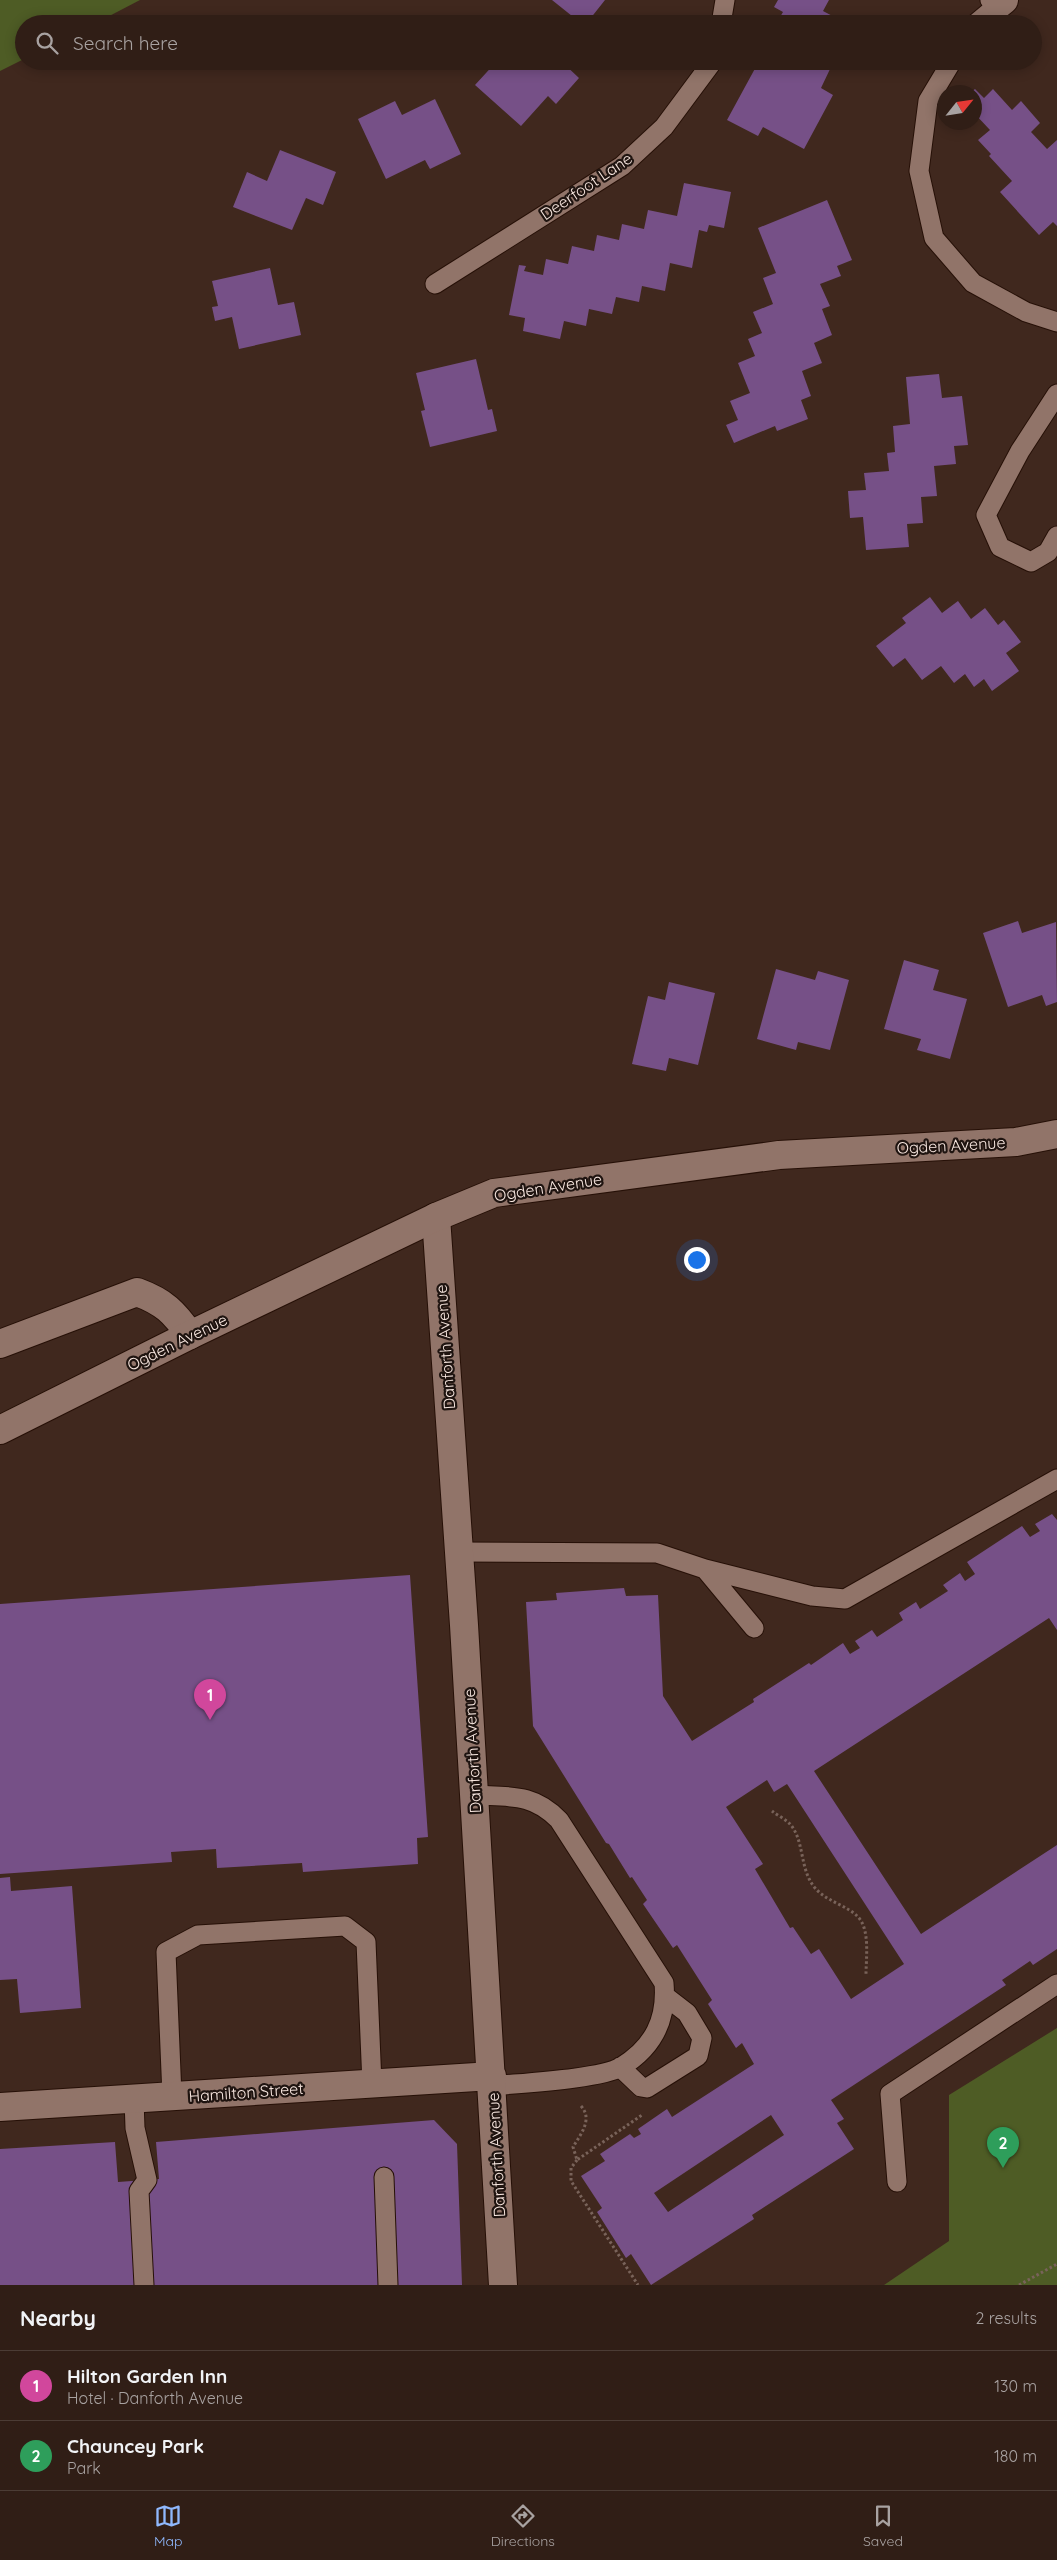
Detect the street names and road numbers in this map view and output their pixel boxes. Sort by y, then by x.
street label: Deerfoot Lane [536,148,636,224]
street label: Ogden Avenue [896,1132,1006,1158]
street label: Ogden Avenue [493,1169,603,1205]
street label: Danforth Avenue [431,1284,459,1410]
street label: Ogden Avenue [124,1309,230,1375]
street label: Danforth Avenue [459,1688,485,1814]
street label: Hamilton Street [188,2078,304,2106]
street label: Danforth Avenue [483,2092,509,2218]

